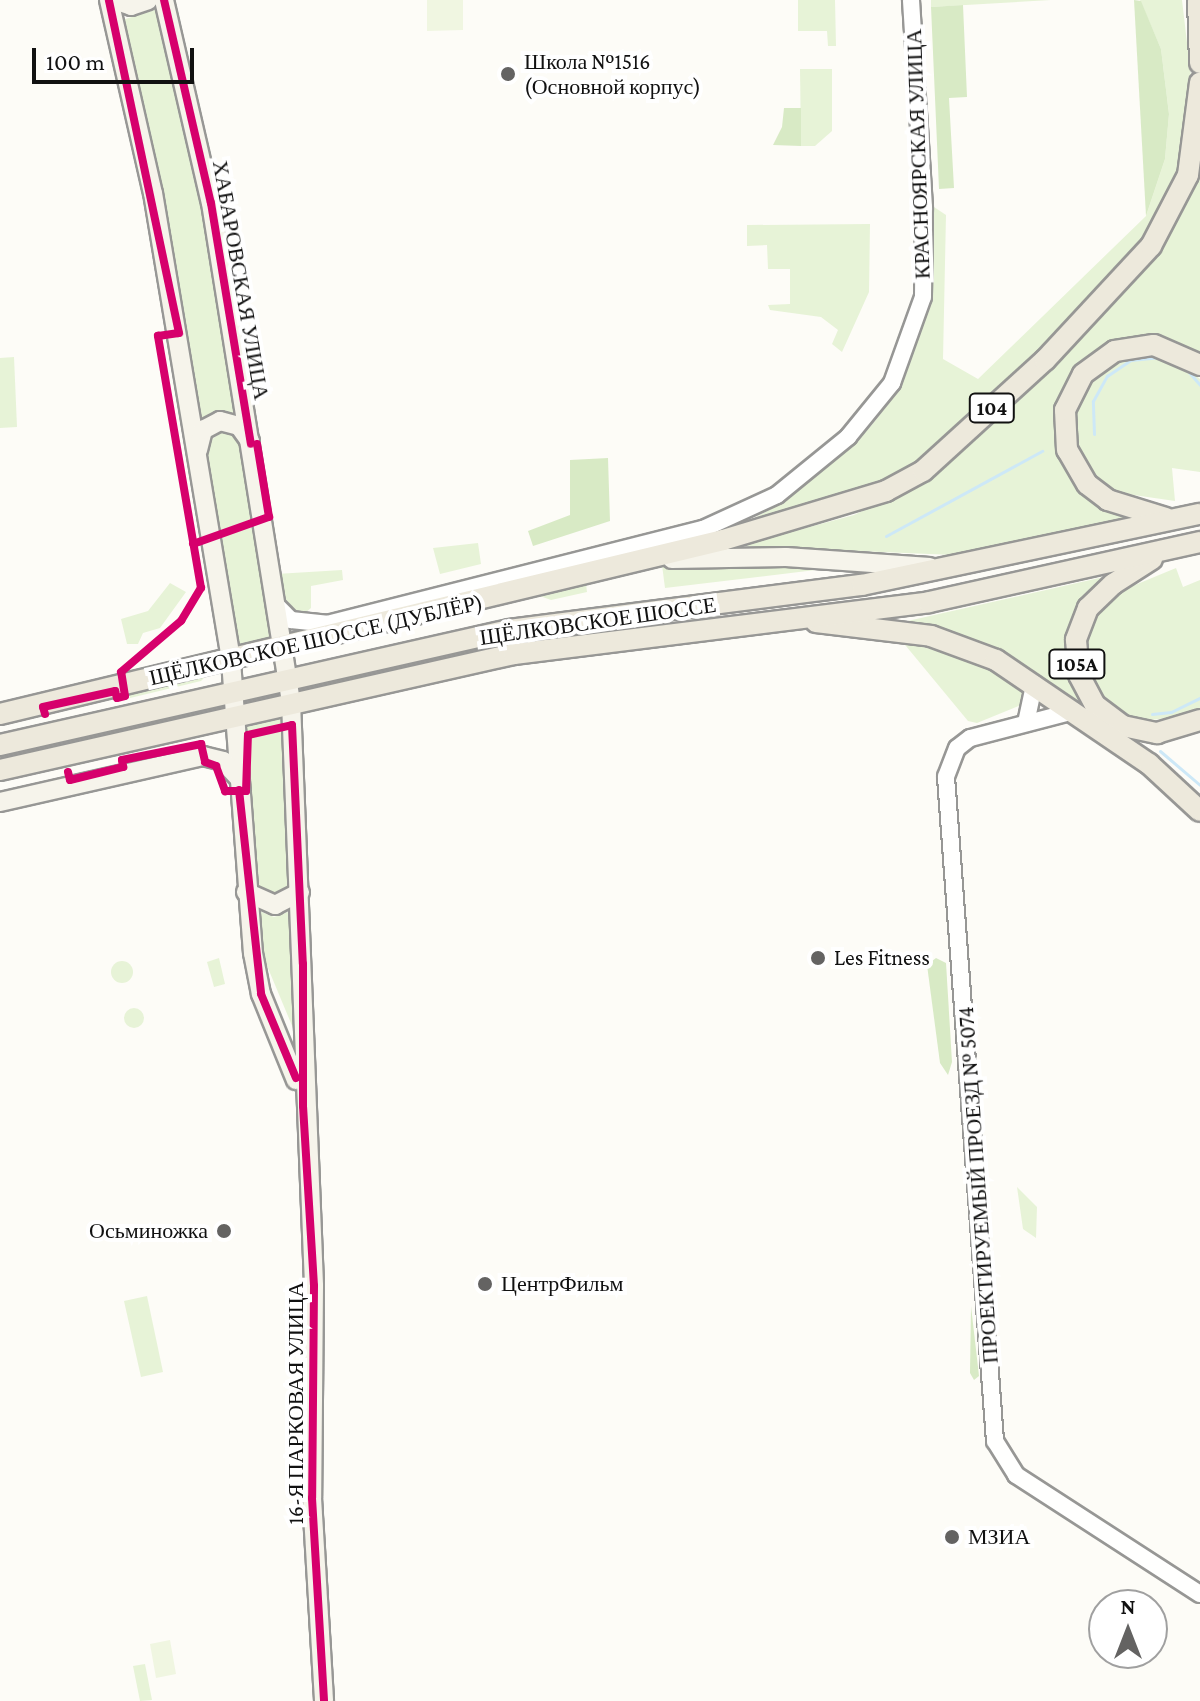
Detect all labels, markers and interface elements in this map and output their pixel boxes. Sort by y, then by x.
street label: КРАСНОЯРСКАЯ УЛИЦА [900,28,936,280]
scale bar [36,32,198,82]
text: 100 m [46,48,105,75]
place label: Школа №1516 (Основной корпус) [524,48,701,100]
marker: Школа №1516 (Основной корпус) [499,65,517,83]
street label: ХАБАРОВСКАЯ УЛИЦА [207,158,275,402]
road number: 104 [968,392,1016,424]
street label: ЩЁЛКОВСКОЕ ШОССЕ (ДУБЛЁР) [147,589,485,691]
street label: ЩЁЛКОВСКОЕ ШОССЕ [478,591,718,651]
road number: 105A [1047,648,1107,680]
place label: Les Fitness [834,945,930,971]
marker: Les Fitness [809,949,827,967]
street label: ПРОЕКТИРУЕМЫЙ ПРОЕЗД № 5074 [952,1005,1004,1365]
place label: Осьминожка [89,1218,208,1244]
marker: Осьминожка [215,1222,233,1240]
place label: ЦентрФильм [501,1271,623,1297]
marker: ЦентрФильм [476,1275,494,1293]
street label: 16-Я ПАРКОВАЯ УЛИЦА [283,1282,309,1524]
place label: МЗИА [968,1524,1030,1550]
marker: МЗИА [943,1528,961,1546]
north arrow [1088,1589,1168,1669]
text: N [1121,1594,1136,1619]

